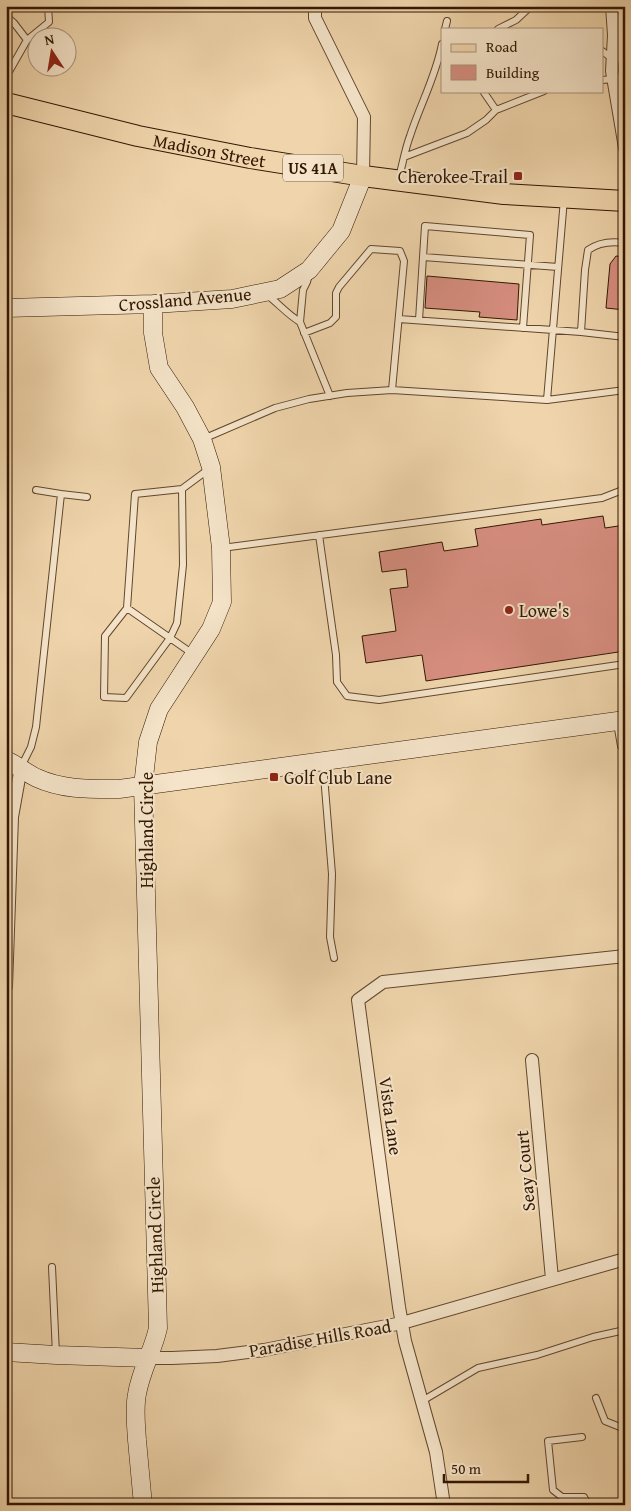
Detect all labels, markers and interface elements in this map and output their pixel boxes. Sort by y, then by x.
north arrow [28,28,78,78]
text: N [43,28,57,50]
legend [441,28,604,92]
text: Road [486,36,517,57]
text: Building [486,62,540,83]
street label: Madison Street [151,126,268,174]
road number: US 41A [283,154,343,182]
place label: Cherokee Trail [398,163,508,190]
marker: Cherokee Trail [512,170,524,182]
street label: Crossland Avenue [118,280,252,318]
place label: Lowe's [519,597,569,624]
marker: Lowe's [503,604,515,616]
place label: Golf Club Lane [284,764,392,791]
marker: Golf Club Lane [268,771,280,783]
street label: Highland Circle [133,772,160,888]
street label: Vista Lane [372,1075,410,1157]
street label: Seay Court [508,1129,542,1213]
street label: Highland Circle [139,1176,171,1294]
street label: Paradise Hills Road [247,1312,394,1364]
scale bar [444,1451,527,1483]
text: 50 m [451,1458,482,1479]

